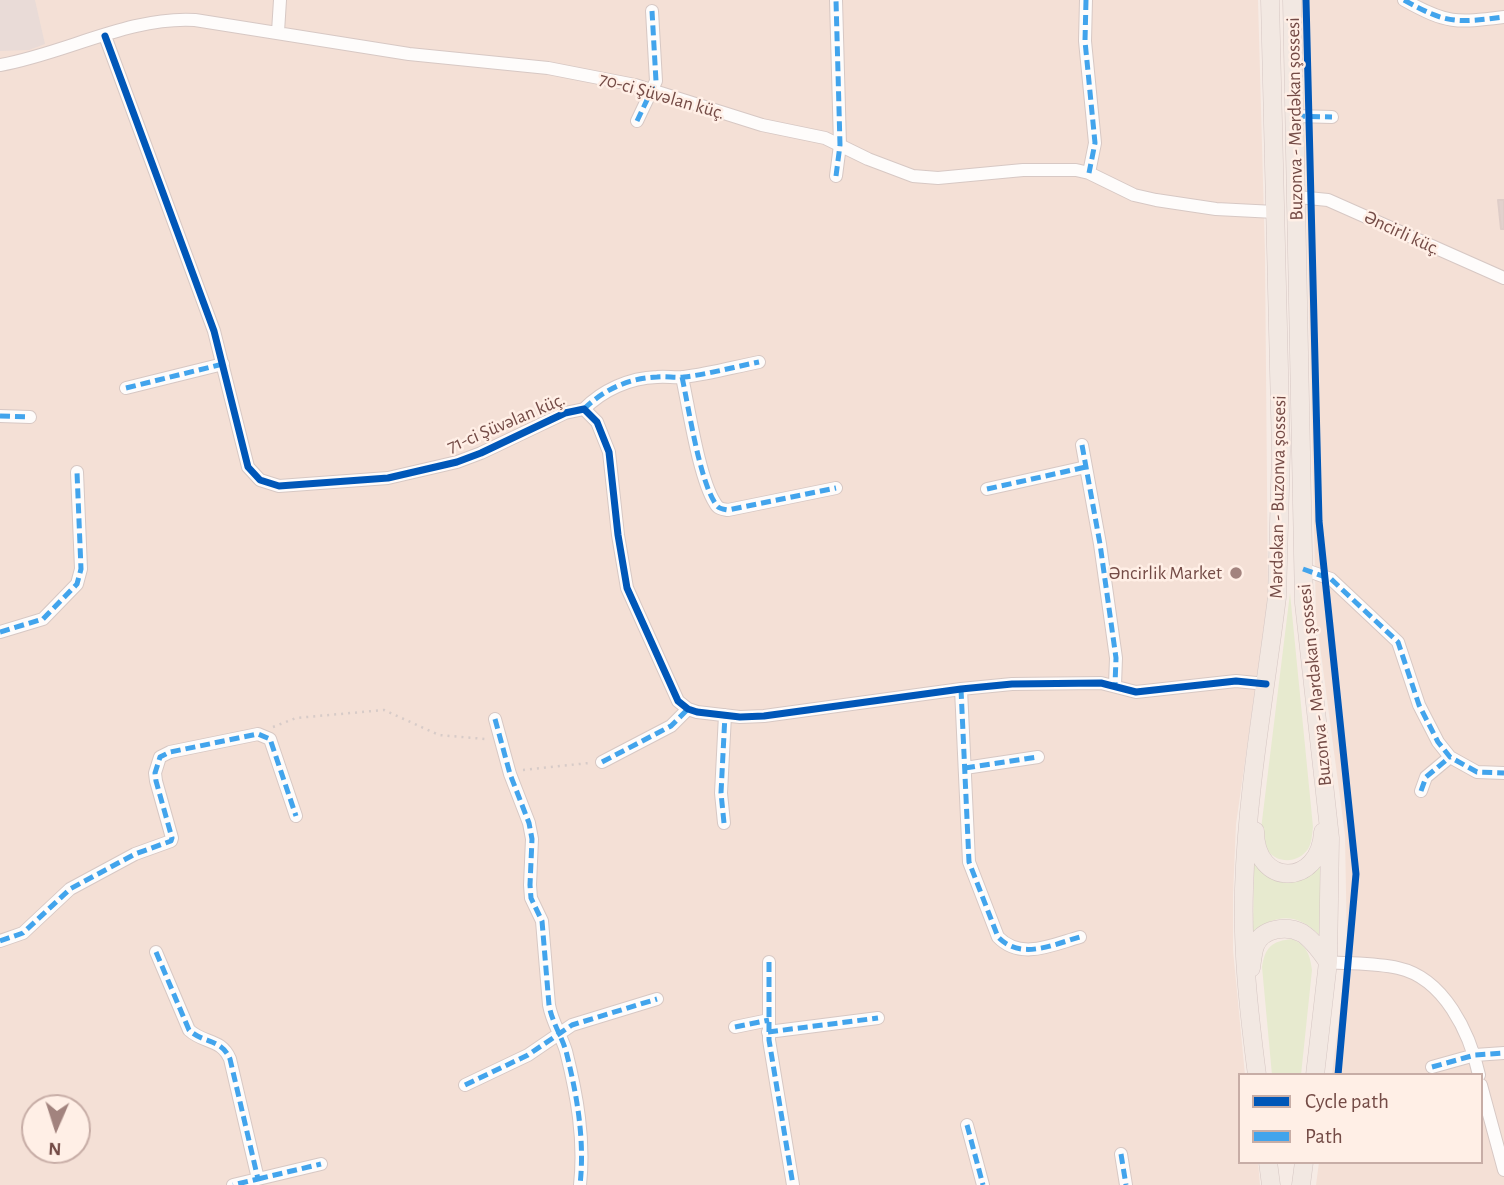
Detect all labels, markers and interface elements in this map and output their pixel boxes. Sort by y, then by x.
street label: Buzonva - Mərdəkan şossesi [1282,17,1308,221]
street label: 70-ci Şüvəlan küç. [597,67,727,125]
street label: Əncirli küç. [1360,205,1444,261]
street label: 71-ci Şüvəlan küç. [444,388,568,458]
street label: Mərdəkan - Buzonva şossesi [1265,395,1291,599]
place label: Əncirlik Market [1109,562,1222,584]
marker: Əncirlik Market [1228,565,1244,581]
street label: Buzonva - Mərdəkan şossesi [1293,583,1337,787]
legend [1238,1073,1483,1164]
text: Cycle path [1305,1091,1389,1112]
north arrow [21,1094,91,1164]
text: Path [1305,1126,1343,1147]
text: N [48,1139,62,1158]

